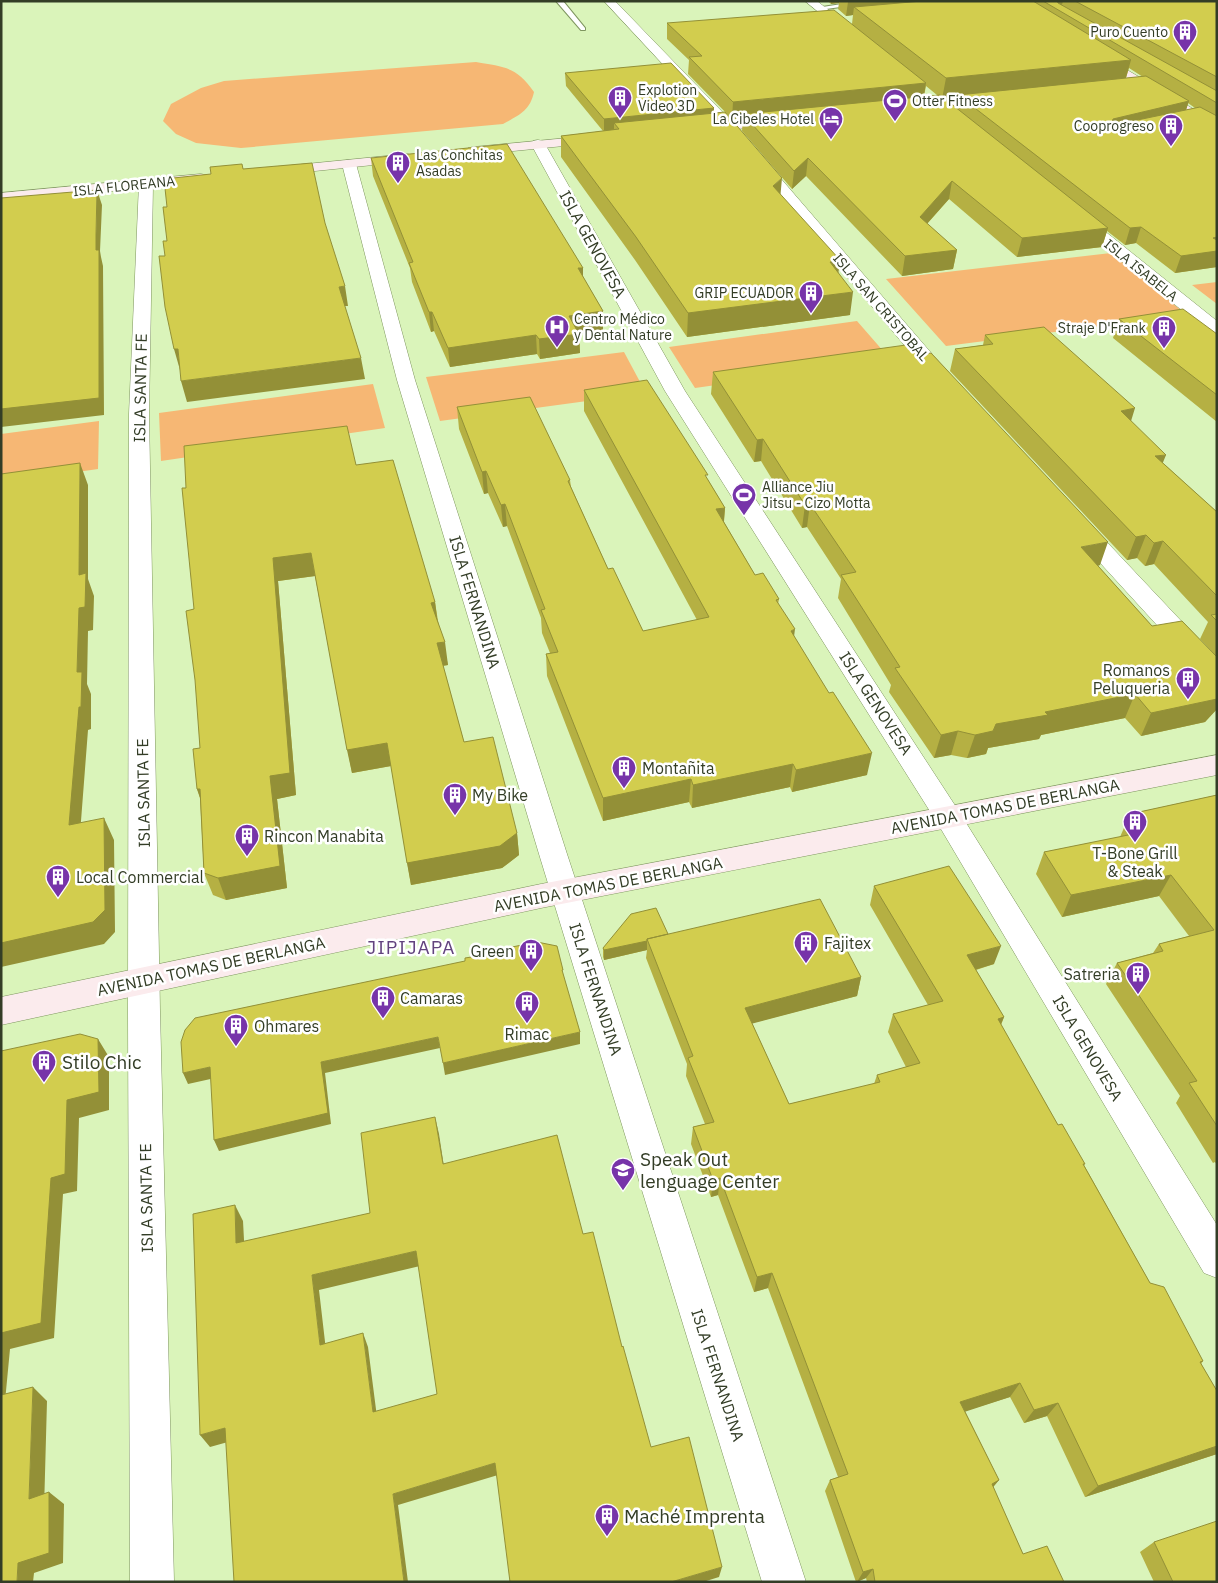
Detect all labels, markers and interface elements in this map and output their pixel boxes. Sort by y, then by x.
building icon: Puro Cuento [1172,19,1198,53]
place label: Puro Cuento [1090,23,1168,41]
place label: Explotion Video 3D [638,81,697,115]
building icon: Explotion Video 3D [607,85,633,119]
sports icon: Otter Fitness [882,88,908,122]
place label: Otter Fitness [912,92,993,110]
hotel icon: La Cibeles Hotel [818,106,844,140]
place label: La Cibeles Hotel [713,110,814,128]
building icon: Cooprogreso [1158,113,1184,147]
place label: Cooprogreso [1074,117,1154,135]
place label: Las Conchitas Asadas [416,146,503,180]
building icon: Las Conchitas Asadas [385,150,411,184]
street label: ISLA FLOREANA [72,172,176,200]
street label: ISLA GENOVESA [555,187,631,301]
street label: ISLA ISABELA [1101,235,1181,305]
street label: ISLA SAN CRISTOBAL [829,249,933,365]
building icon: GRIP ECUADOR [798,280,824,314]
place label: GRIP ECUADOR [695,284,794,302]
place label: Centro Médico y Dental Nature [574,310,672,344]
hospital icon: Centro Médico y Dental Nature [544,314,570,348]
building icon: Straje D'Frank [1151,315,1177,349]
place label: Straje D'Frank [1058,319,1147,337]
street label: ISLA SANTA FE [129,333,151,443]
place label: Alliance Jiu Jitsu - Cizo Motta [762,478,871,512]
sports icon: Alliance Jiu Jitsu - Cizo Motta [731,482,757,516]
street label: ISLA FERNANDINA [445,533,505,671]
street label: ISLA GENOVESA [835,647,917,759]
place label: Romanos Peluqueria [1093,660,1170,698]
building icon: Romanos Peluqueria [1175,666,1201,700]
street label: ISLA SANTA FE [132,738,154,848]
building icon: Montañita [611,755,637,789]
place label: Montañita [642,758,715,778]
street label: AVENIDA TOMAS DE BERLANGA [889,774,1121,838]
building icon: My Bike [442,782,468,816]
place label: My Bike [472,785,528,805]
building icon: T-Bone Grill & Steak [1122,809,1148,843]
building icon: Rincon Manabita [234,823,260,857]
place label: Rincon Manabita [264,826,384,846]
place label: T-Bone Grill & Steak [1092,843,1178,881]
street label: AVENIDA TOMAS DE BERLANGA [492,852,724,916]
building icon: Local Commercial [45,864,71,898]
place label: Local Commercial [76,867,204,887]
street label: ISLA FERNANDINA [565,920,627,1058]
building icon: Fajitex [793,930,819,964]
street label: AVENIDA TOMAS DE BERLANGA [95,932,327,1000]
place label: Fajitex [824,933,871,953]
district label: JIPIJAPA [367,935,456,959]
building icon: Green [518,938,544,972]
place label: Green [470,941,514,961]
building icon: Satreria [1125,961,1151,995]
place label: Satreria [1064,964,1120,984]
building icon: Camaras [370,985,396,1019]
place label: Camaras [400,988,463,1008]
building icon: Rimac [514,990,540,1024]
street label: ISLA GENOVESA [1049,992,1127,1104]
building icon: Ohmares [223,1013,249,1047]
place label: Ohmares [254,1016,319,1036]
place label: Rimac [505,1024,549,1044]
building icon: Stilo Chic [31,1049,57,1083]
place label: Stilo Chic [62,1050,142,1074]
street label: ISLA SANTA FE [135,1143,157,1253]
place label: Speak Out lenguage Center [640,1147,779,1193]
school or university icon: Speak Out lenguage Center [610,1157,636,1191]
street label: ISLA FERNANDINA [687,1306,749,1444]
building icon: Maché Imprenta [594,1503,620,1537]
place label: Maché Imprenta [624,1504,765,1528]

